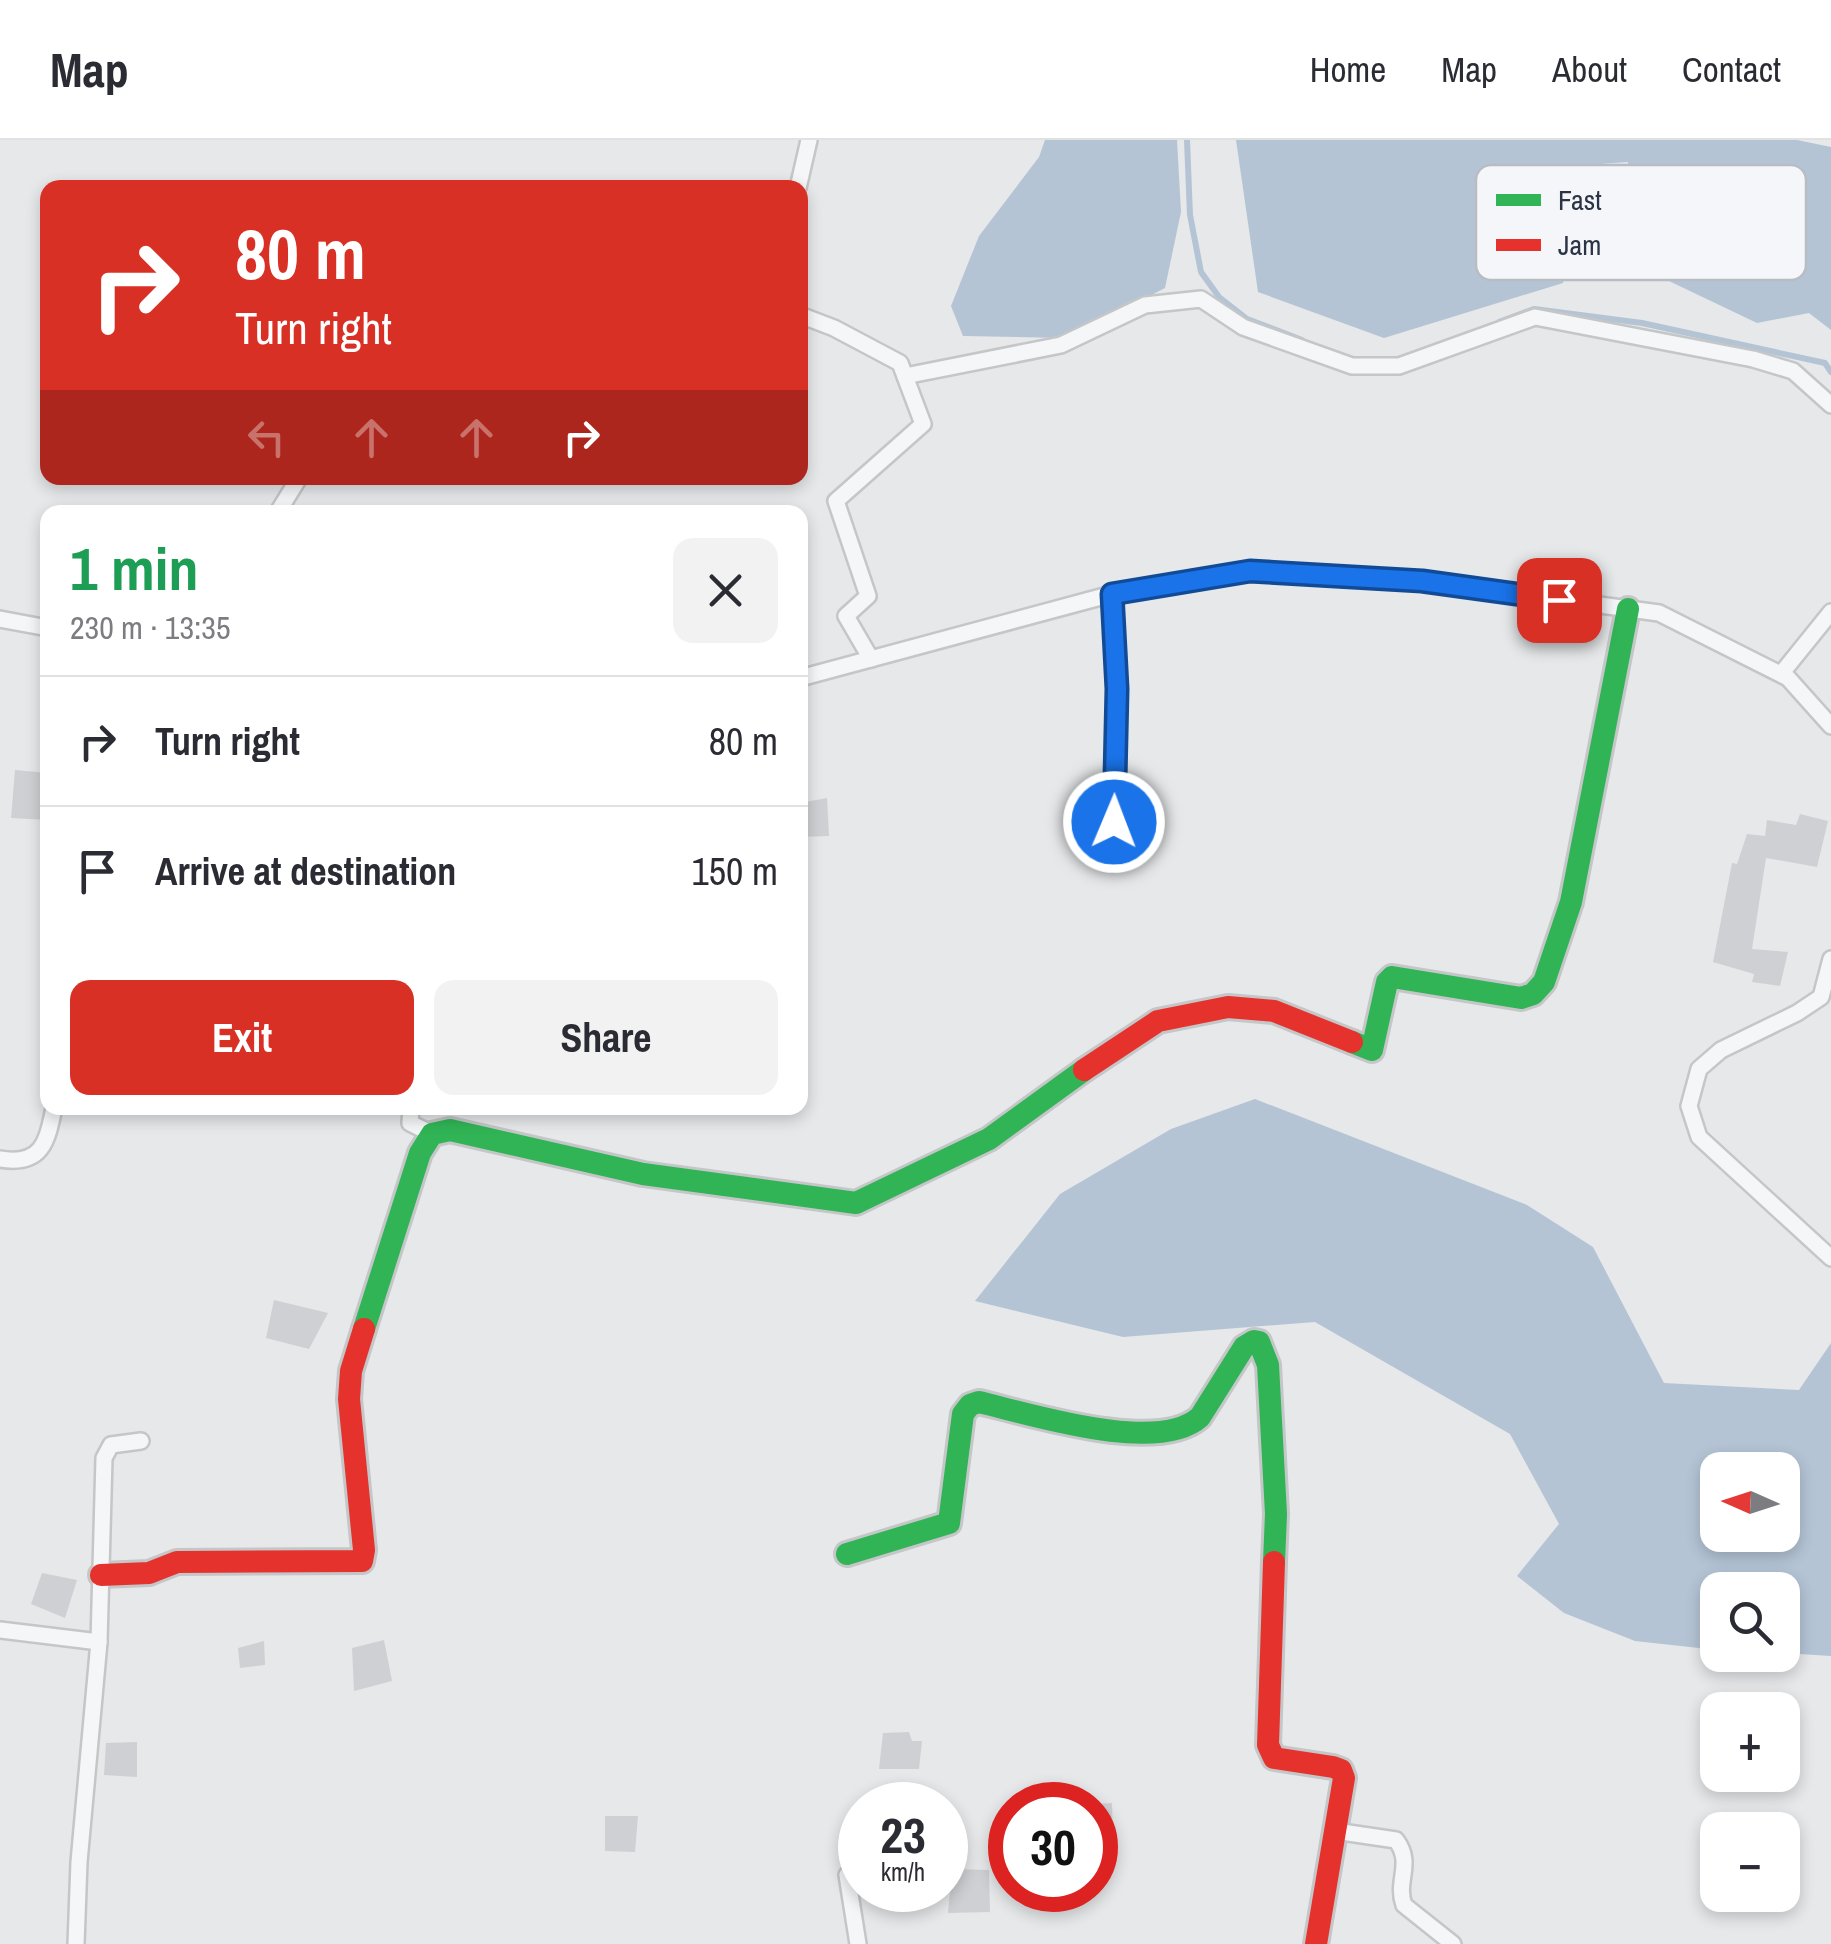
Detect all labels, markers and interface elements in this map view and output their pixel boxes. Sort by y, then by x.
text: Map [50,37,129,102]
text: Home [1310,46,1386,93]
text: Map [1441,46,1497,93]
text: About [1552,46,1627,93]
text: Contact [1682,46,1781,93]
legend [1476,165,1806,280]
text: Fast [1558,181,1602,219]
text: 80 m [235,207,366,301]
icon: right [70,220,200,350]
text: Jam [1558,226,1601,264]
text: Turn right [235,297,392,358]
icon: left [239,410,294,465]
icon: ahead [344,410,399,465]
icon: ahead [449,410,504,465]
icon: right [554,410,609,465]
text: 1 min [70,528,199,609]
button: close [673,538,778,643]
pin [1517,558,1602,643]
icon: arrive [1532,573,1587,628]
text: 230 m · 13:35 [70,606,230,649]
icon: right [70,714,125,769]
text: Turn right [155,716,300,767]
text: 80 m [709,716,778,767]
position arrow [1062,770,1166,874]
icon: arrive [70,844,125,899]
text: Arrive at destination [155,846,456,897]
text: 150 m [691,846,778,897]
button: Exit [70,980,414,1095]
button: Share [434,980,778,1095]
north arrow [1700,1452,1800,1552]
map controls [1700,1452,1800,1912]
button: search [1700,1572,1800,1672]
button: + [1700,1692,1800,1792]
speed limit sign: 30 [988,1782,1118,1912]
text: 23 [880,1801,926,1869]
button: − [1700,1812,1800,1912]
text: km/h [881,1855,925,1889]

